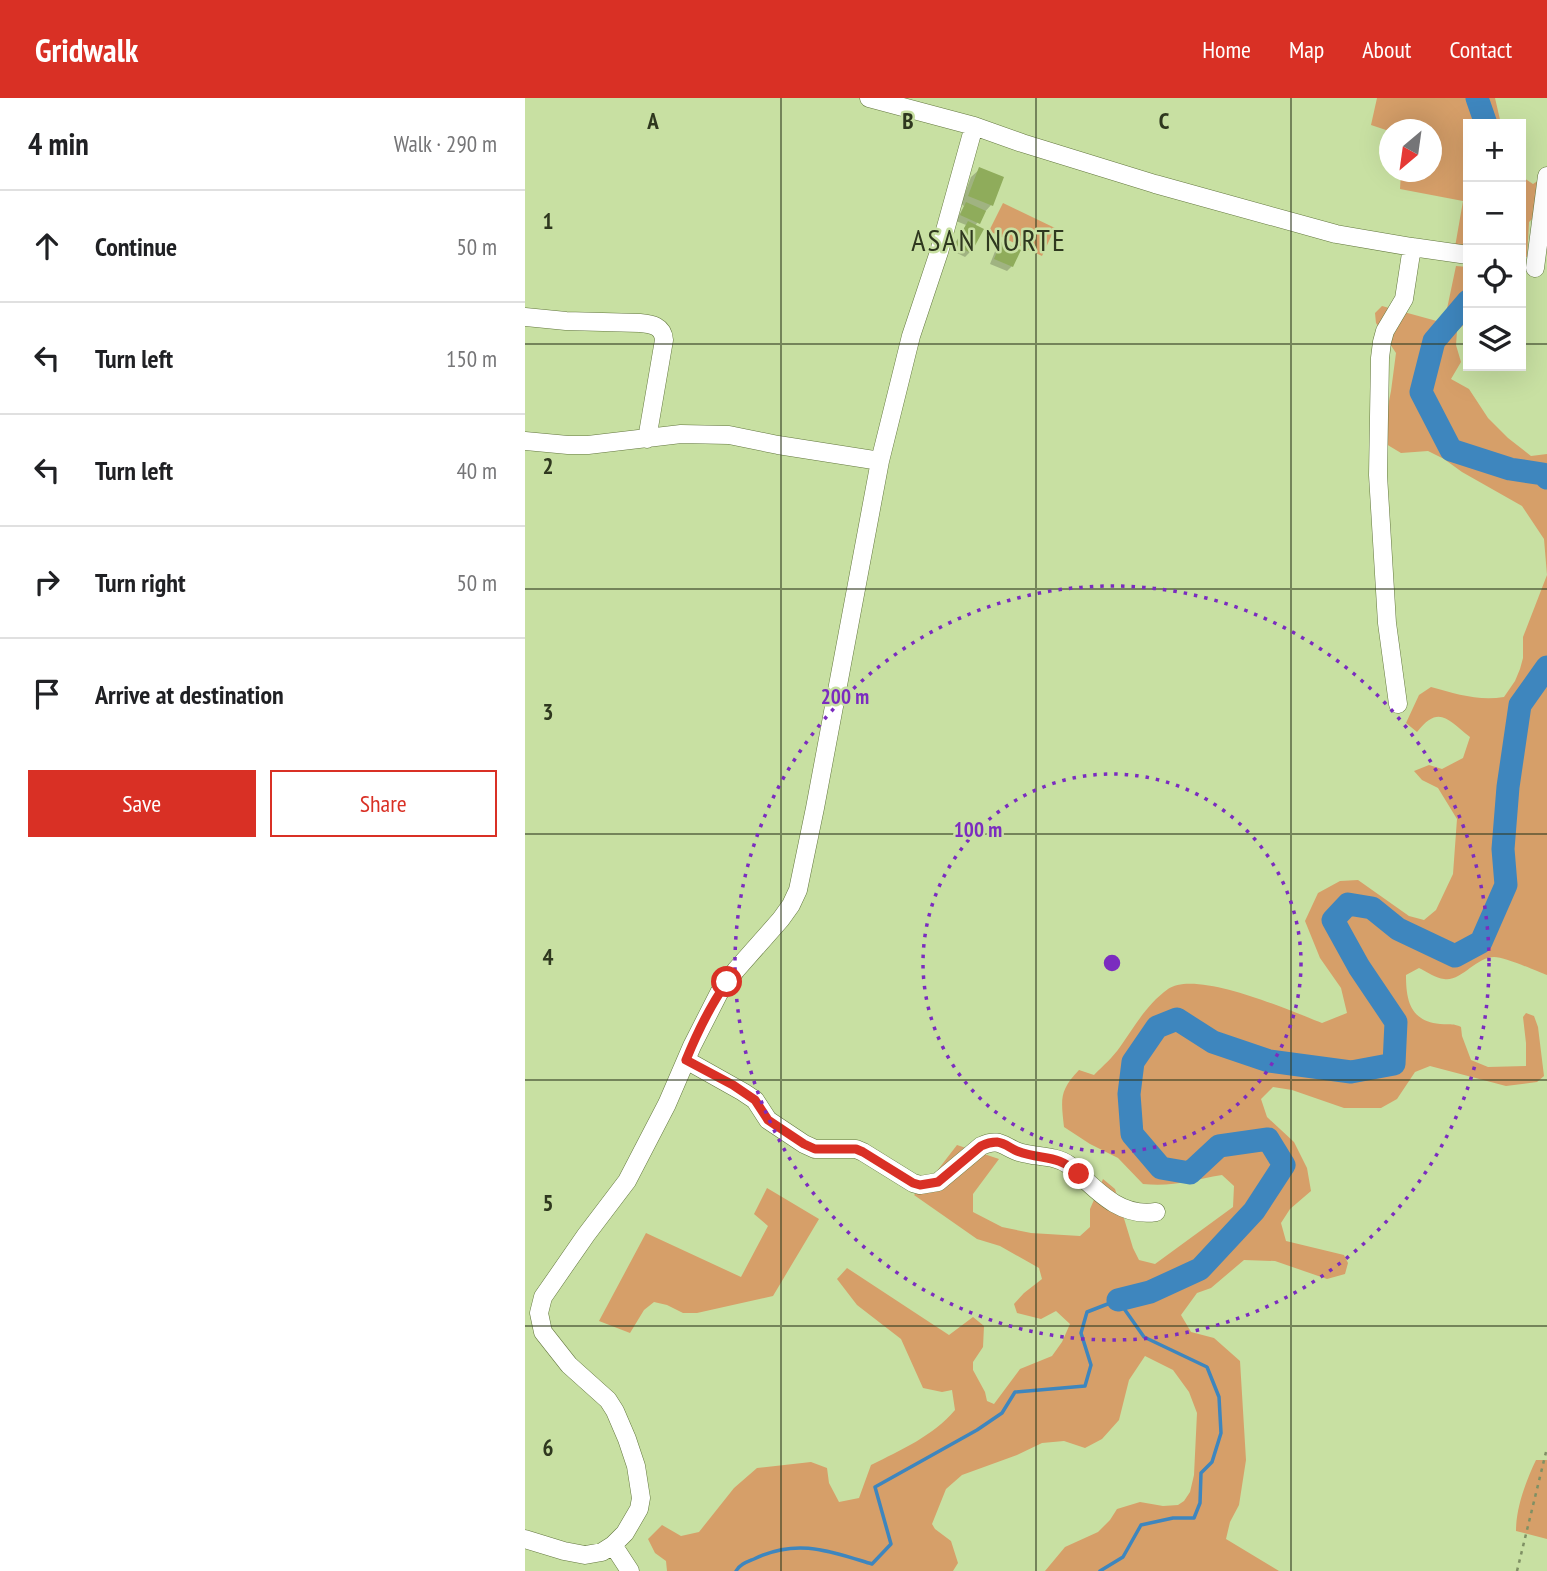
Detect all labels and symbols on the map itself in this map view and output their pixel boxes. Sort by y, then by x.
text: A [646,106,659,135]
text: B [902,106,914,135]
text: C [1159,106,1170,135]
north arrow [1379,119,1442,182]
text: 1 [543,206,554,235]
district label: ASAN NORTE [911,220,1067,259]
text: 2 [543,451,554,480]
text: 200 m [821,683,869,710]
text: 3 [543,697,554,726]
text: 100 m [954,816,1002,843]
text: 4 [543,942,554,971]
centre of rings [1100,951,1124,975]
route start [711,966,742,997]
route end [1063,1158,1094,1189]
text: 5 [543,1188,554,1217]
text: 6 [543,1433,554,1462]

